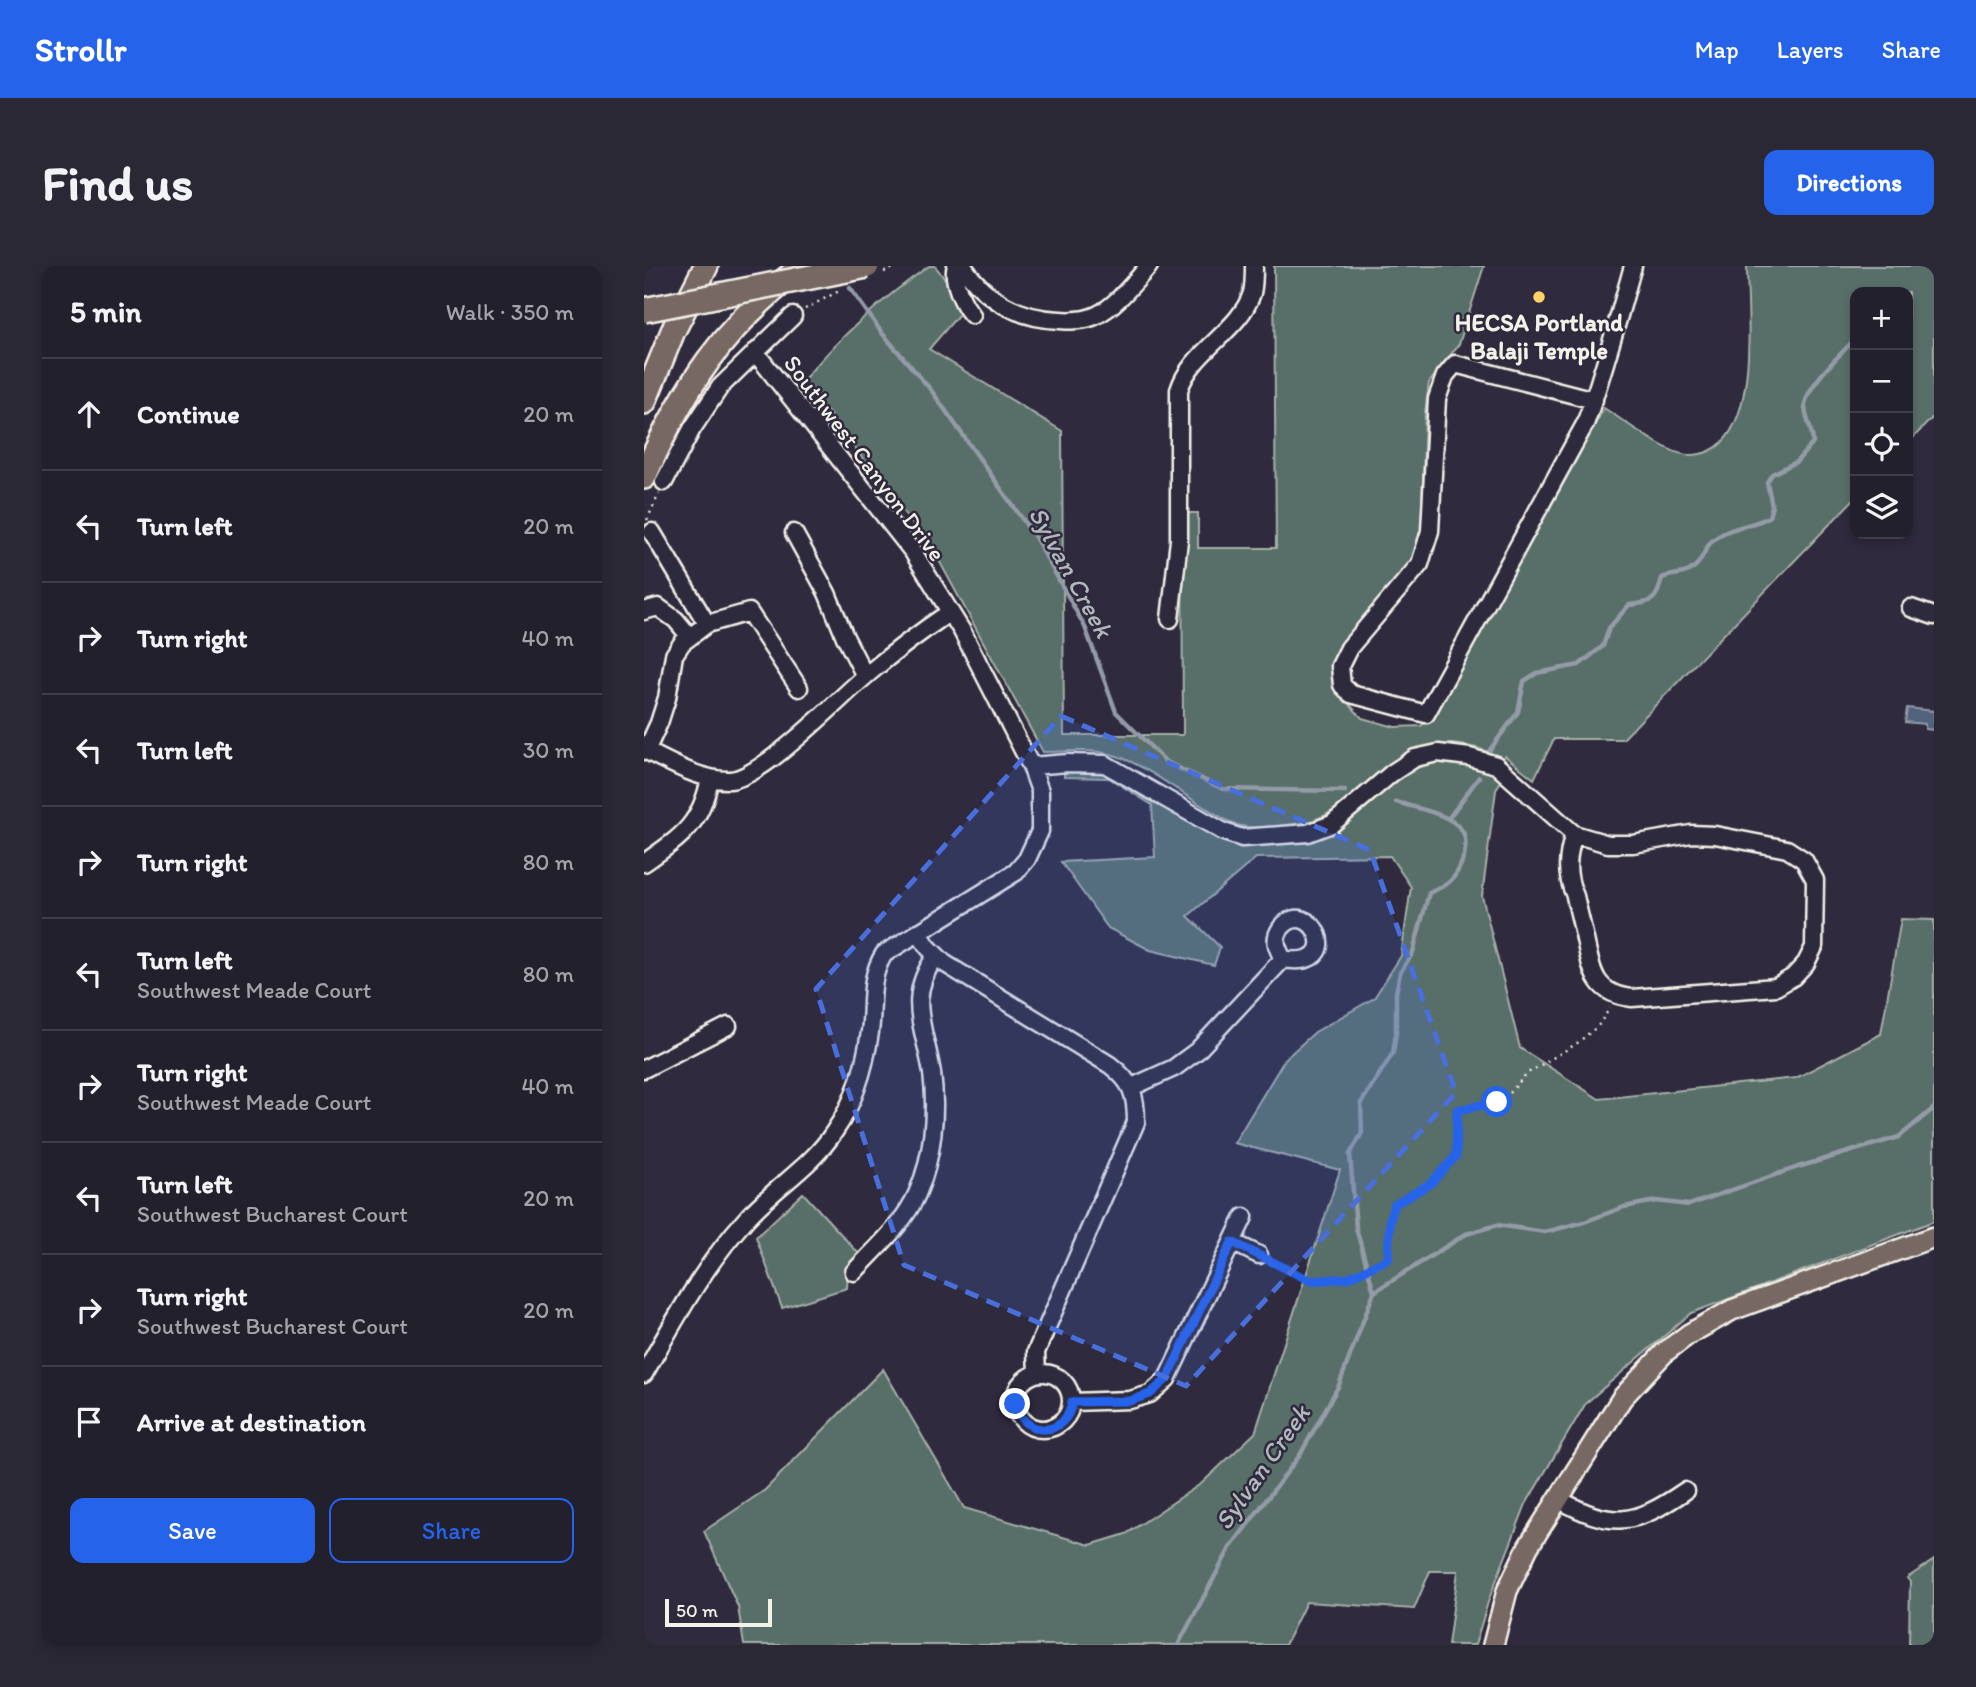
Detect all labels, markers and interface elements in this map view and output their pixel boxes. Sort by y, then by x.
text: Strollr [35,30,126,69]
text: Map [1695,35,1739,64]
text: Layers [1777,35,1844,64]
text: Share [1882,35,1941,64]
button: Directions [1764,150,1934,215]
text: Find us [42,153,193,212]
map controls [1850,287,1913,539]
button: + [1850,287,1913,350]
marker: HECSA Portland Balaji Temple [1531,289,1547,305]
text: 5 min [70,293,141,330]
text: Walk · 350 m [446,298,574,326]
place label: HECSA Portland Balaji Temple [1455,308,1623,366]
street label: Southwest Canyon Drive [778,349,952,567]
button: − [1850,350,1913,413]
icon: ahead [70,395,108,433]
text: Continue [137,398,240,430]
text: 20 m [523,400,574,428]
button: locate [1850,413,1913,476]
button: layers [1850,476,1913,539]
water label: Sylvan Creek [1022,501,1121,645]
icon: left [70,507,108,545]
text: Turn left [137,510,233,542]
text: 20 m [523,512,574,540]
icon: right [70,619,108,657]
text: Turn right [137,622,248,654]
text: 40 m [521,624,574,652]
icon: left [70,731,108,769]
text: Turn left [137,734,233,766]
text: 30 m [523,736,574,764]
icon: right [70,843,108,881]
text: Turn right [137,846,248,878]
text: 80 m [523,848,574,876]
text: Turn left [137,944,233,976]
icon: left [70,955,108,993]
text: 80 m [523,960,574,988]
text: Southwest Meade Court [137,976,371,1004]
text: Turn right [137,1056,248,1088]
icon: right [70,1067,108,1105]
text: 40 m [521,1072,574,1100]
route start [1481,1086,1512,1117]
text: Southwest Meade Court [137,1088,371,1116]
text: Turn left [137,1168,233,1200]
icon: left [70,1179,108,1217]
text: 20 m [523,1184,574,1212]
text: Southwest Bucharest Court [137,1200,408,1228]
text: Turn right [137,1280,248,1312]
icon: right [70,1291,108,1329]
text: 20 m [523,1296,574,1324]
text: Southwest Bucharest Court [137,1312,408,1340]
route end [999,1388,1030,1419]
water label: Sylvan Creek [1207,1397,1318,1536]
icon: arrive [70,1403,108,1441]
text: Arrive at destination [137,1406,366,1438]
button: Save [70,1498,315,1563]
button: Share [329,1498,574,1563]
scale bar [665,1596,772,1628]
text: 50 m [676,1599,718,1622]

